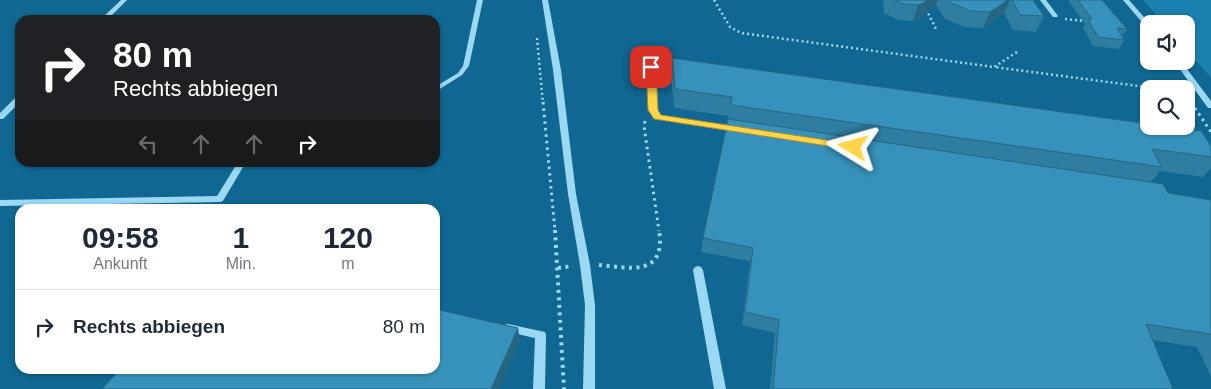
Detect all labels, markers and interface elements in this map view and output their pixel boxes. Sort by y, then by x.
map controls [1140,15,1195,135]
button: sound [1140,15,1195,70]
icon: right [30,35,95,100]
text: 80 m [113,35,193,74]
pin [630,46,672,88]
icon: arrive [637,53,665,81]
text: Rechts abbiegen [113,76,278,101]
button: search [1140,80,1195,135]
position arrow [826,120,878,172]
icon: left [134,130,162,158]
icon: ahead [187,130,215,158]
icon: ahead [240,130,268,158]
icon: right [293,130,321,158]
text: 09:58 [82,221,159,254]
text: 1 [232,221,249,254]
text: 120 [323,221,373,254]
text: Ankunft [93,255,147,272]
text: Min. [226,255,256,272]
text: m [341,255,355,272]
icon: right [30,313,58,341]
text: Rechts abbiegen [73,316,225,337]
text: 80 m [383,316,425,337]

